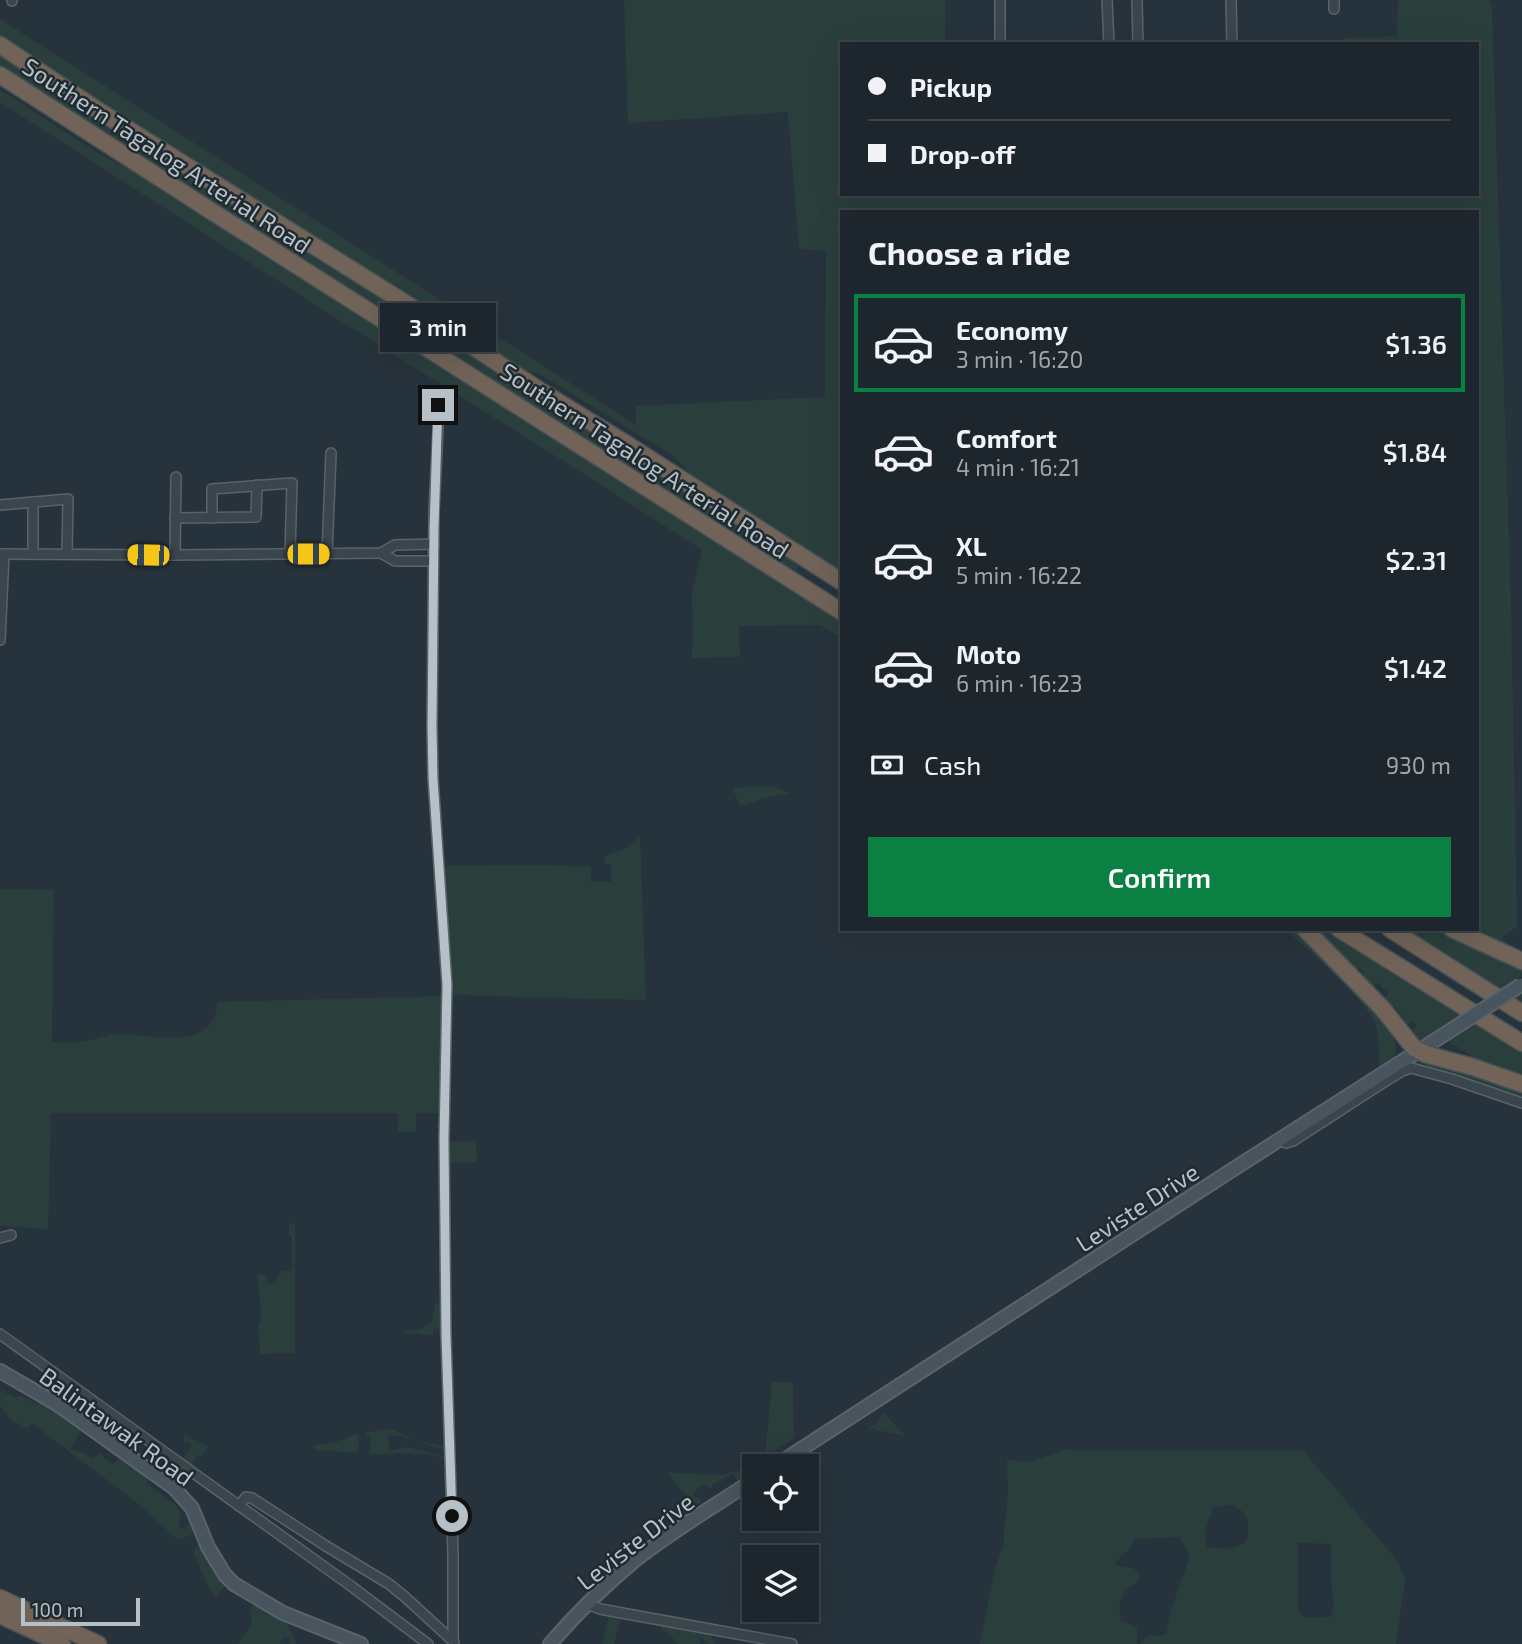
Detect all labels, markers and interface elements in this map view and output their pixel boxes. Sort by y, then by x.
street label: Southern Tagalog Arterial Road [17,51,317,259]
text: Pickup [910,71,992,102]
text: Drop-off [910,138,1015,169]
text: Choose a ride [868,233,1071,271]
callout: 3 min [380,304,496,352]
icon: car [872,312,935,375]
text: 3 min [409,313,467,341]
text: Economy [956,314,1068,345]
text: $1.36 [1385,328,1447,359]
text: 3 min · 16:20 [956,345,1083,373]
street label: Southern Tagalog Arterial Road [495,356,795,564]
route end [422,389,454,421]
icon: car [872,420,935,483]
text: Comfort [956,422,1057,453]
text: $1.84 [1383,436,1447,467]
text: 4 min · 16:21 [956,453,1080,481]
icon: car [872,528,935,591]
text: XL [956,530,987,561]
car [127,544,170,566]
car [288,544,330,565]
text: $2.31 [1386,544,1447,575]
text: 5 min · 16:22 [956,561,1082,589]
icon: car [872,636,935,699]
text: Moto [956,638,1021,669]
text: $1.42 [1384,652,1447,683]
text: 6 min · 16:23 [956,669,1083,697]
icon: cash [868,746,906,784]
text: Cash [924,749,981,780]
text: 930 m [1386,751,1451,779]
button: Confirm [868,837,1451,917]
street label: Leviste Drive [1070,1157,1204,1257]
street label: Balintawak Road [34,1361,200,1491]
map controls [742,1454,819,1622]
button: locate [742,1454,819,1531]
street label: Leviste Drive [571,1486,699,1596]
route start [436,1500,468,1532]
button: layers [742,1545,819,1622]
scale bar [21,1595,140,1627]
text: 100 m [32,1598,83,1621]

